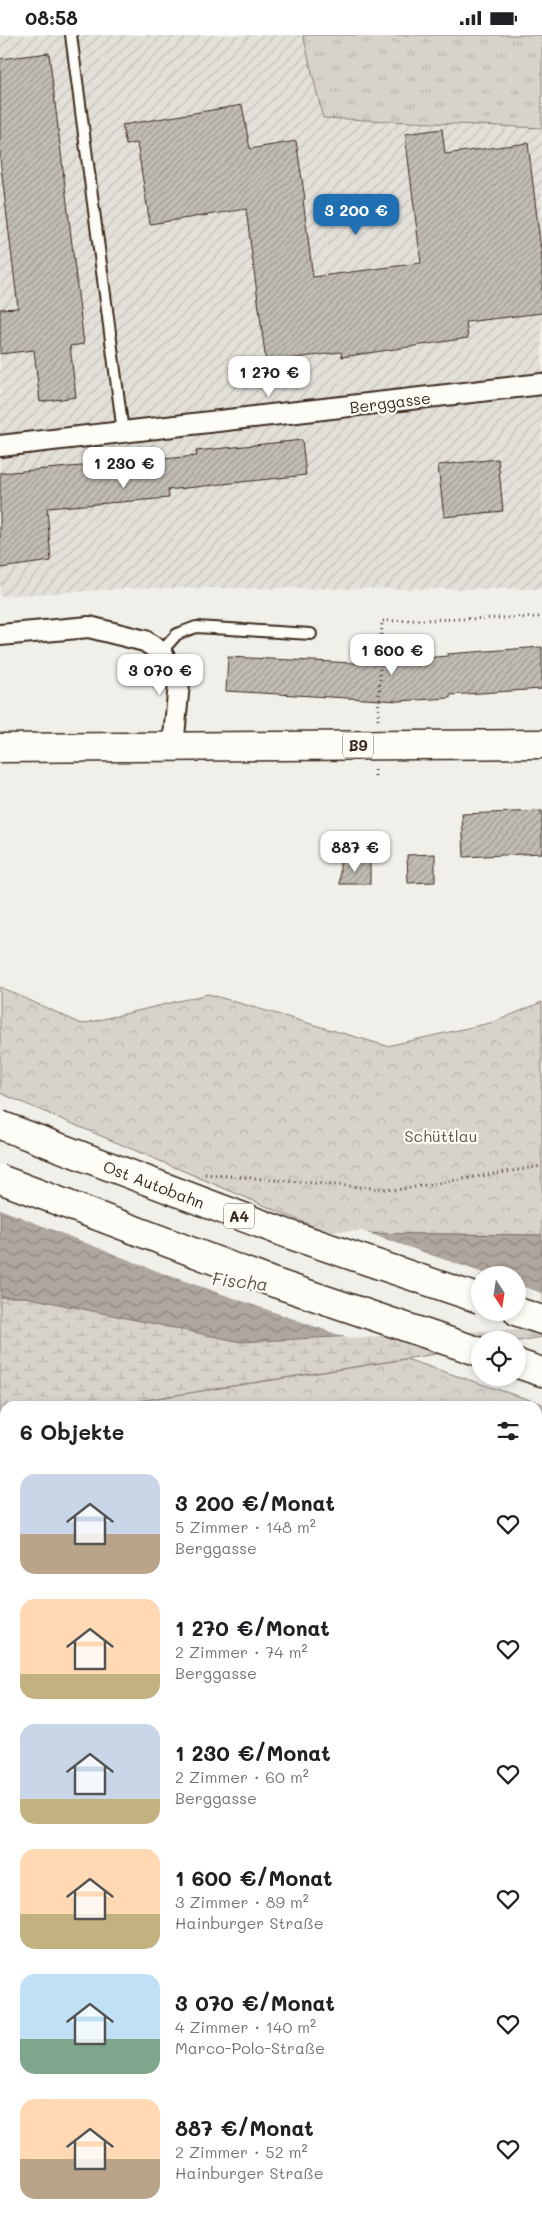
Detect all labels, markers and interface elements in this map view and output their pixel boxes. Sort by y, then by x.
text: 08:58 [25,5,78,30]
pin: 3 200 € [310,193,402,236]
text: 3 200 € [324,199,388,220]
pin: 1 270 € [223,355,315,398]
text: 1 270 € [239,361,299,382]
street label: Berggasse [348,387,432,417]
pin: 1 230 € [78,447,170,489]
text: 1 230 € [94,452,154,473]
pin: 1 600 € [346,633,438,676]
text: 1 600 € [361,639,423,660]
pin: 3 070 € [114,653,206,696]
text: 3 070 € [128,659,192,680]
road number: B9 [343,733,373,757]
pin: 887 € [320,831,390,873]
text: 887 € [331,836,379,857]
park label: Schüttlau [404,1125,478,1146]
street label: Ost Autobahn [100,1155,208,1213]
road number: A4 [224,1203,254,1229]
water label: Fischa [211,1266,269,1296]
north arrow [471,1266,526,1321]
map controls [471,1266,526,1386]
button: locate [471,1331,526,1386]
icon: filters [494,1417,522,1445]
text: 6 Objekte [20,1418,124,1445]
text: 3 200 €/Monat [175,1489,335,1516]
icon: home [60,1494,120,1554]
icon: heart [494,1510,522,1538]
text: 5 Zimmer · 148 m² [175,1516,316,1537]
text: Berggasse [175,1537,257,1558]
text: 1 270 €/Monat [175,1614,330,1641]
icon: home [60,1619,120,1679]
icon: heart [494,1635,522,1663]
text: 2 Zimmer · 74 m² [175,1641,308,1662]
text: Berggasse [175,1662,257,1683]
text: 1 230 €/Monat [175,1739,331,1766]
icon: home [60,1744,120,1804]
icon: heart [494,1760,522,1788]
text: 2 Zimmer · 60 m² [175,1766,309,1787]
text: Berggasse [175,1787,257,1808]
text: 1 600 €/Monat [175,1864,332,1891]
icon: home [60,1869,120,1929]
icon: heart [494,1885,522,1913]
text: 3 Zimmer · 89 m² [175,1891,309,1912]
text: Hainburger Straße [175,1912,324,1933]
text: 3 070 €/Monat [175,1989,335,2016]
icon: home [60,1994,120,2054]
icon: heart [494,2010,522,2038]
text: 4 Zimmer · 140 m² [175,2016,316,2037]
text: Marco-Polo-Straße [175,2037,325,2058]
text: 887 €/Monat [175,2114,314,2141]
icon: home [60,2119,120,2179]
icon: heart [494,2135,522,2163]
text: 2 Zimmer · 52 m² [175,2141,308,2162]
text: Hainburger Straße [175,2162,324,2183]

